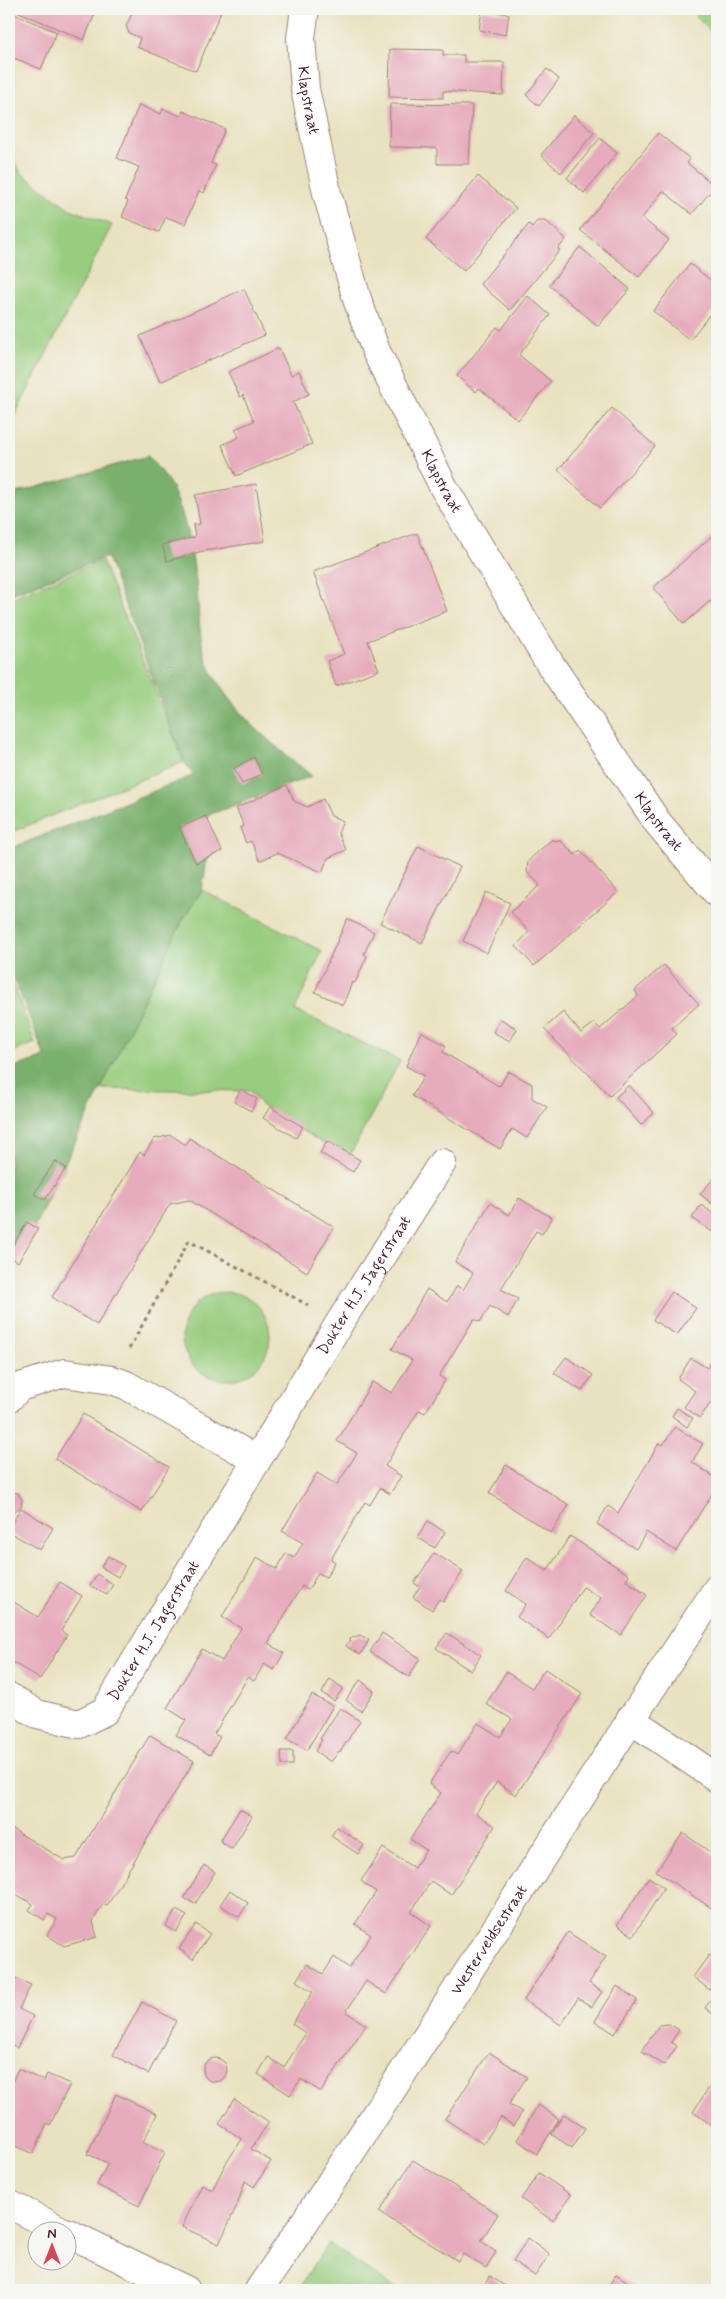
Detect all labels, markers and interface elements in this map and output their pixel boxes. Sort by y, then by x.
street label: Klapstraat [293,65,325,136]
street label: Klapstraat [416,446,467,517]
street label: Klapstraat [629,788,688,855]
street label: Dokter H.J. Jagerstraat [312,1212,416,1359]
street label: Dokter H.J. Jagerstraat [103,1556,204,1705]
street label: Westerveldsestraat [446,1881,532,1999]
north arrow [28,2222,78,2272]
text: N [47,2225,57,2243]

